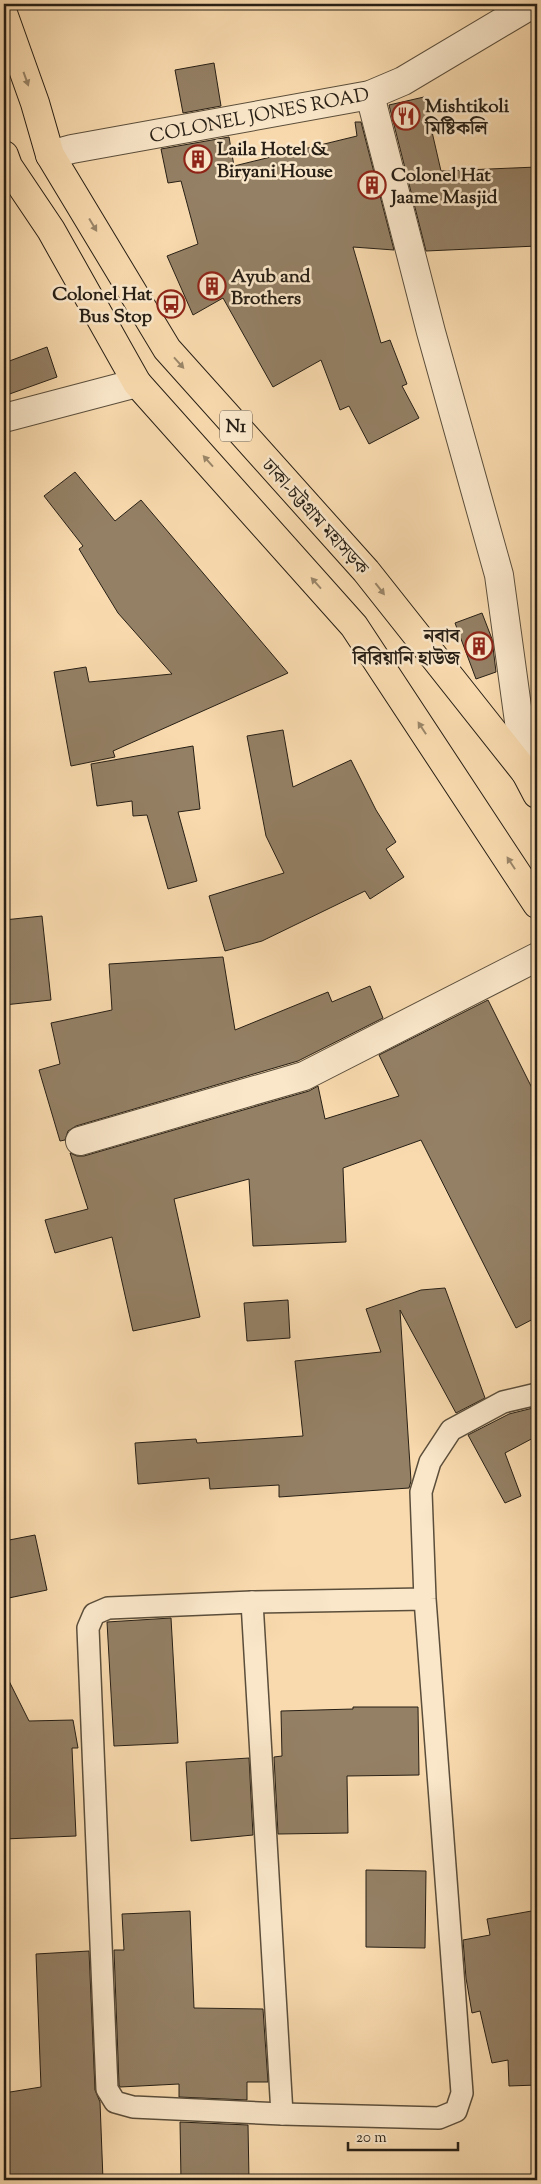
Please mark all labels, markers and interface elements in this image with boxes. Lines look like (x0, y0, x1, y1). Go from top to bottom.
one-way arrow (23, 71, 30, 86)
street label: COLONEL JONES ROAD (147, 82, 372, 151)
place label: Mishtikoli মিষ্টিকলি (424, 94, 510, 143)
restaurant icon: Mishtikoli মিষ্টিকলি (391, 101, 421, 131)
place label: Laila Hotel & Biryani House (217, 137, 333, 186)
building icon: Laila Hotel & Biryani House (183, 144, 213, 174)
place label: Colonel Hat Jaame Masjid (389, 163, 498, 212)
building icon: Colonel Hat Jaame Masjid (357, 170, 387, 200)
one-way arrow (89, 219, 98, 232)
place label: Ayub and Brothers (231, 264, 311, 313)
building icon: Ayub and Brothers (197, 271, 227, 301)
place label: Colonel Hat Bus Stop (52, 282, 153, 331)
bus stop icon: Colonel Hat Bus Stop (156, 289, 186, 319)
one-way arrow (173, 356, 185, 368)
road number: N1 (220, 411, 252, 442)
street label: ঢাকা-চট্টগ্রাম মহাসড়ক (254, 453, 374, 582)
one-way arrow (202, 455, 213, 468)
one-way arrow (310, 577, 322, 589)
one-way arrow (375, 582, 386, 595)
place label: নবাব বিরিয়ানি হাউজ (351, 624, 462, 673)
building icon: নবাব বিরিয়ানি হাউজ (464, 631, 494, 661)
one-way arrow (417, 721, 426, 734)
one-way arrow (506, 857, 516, 870)
scale bar (348, 2119, 458, 2151)
text: 20 m (356, 2128, 387, 2149)

